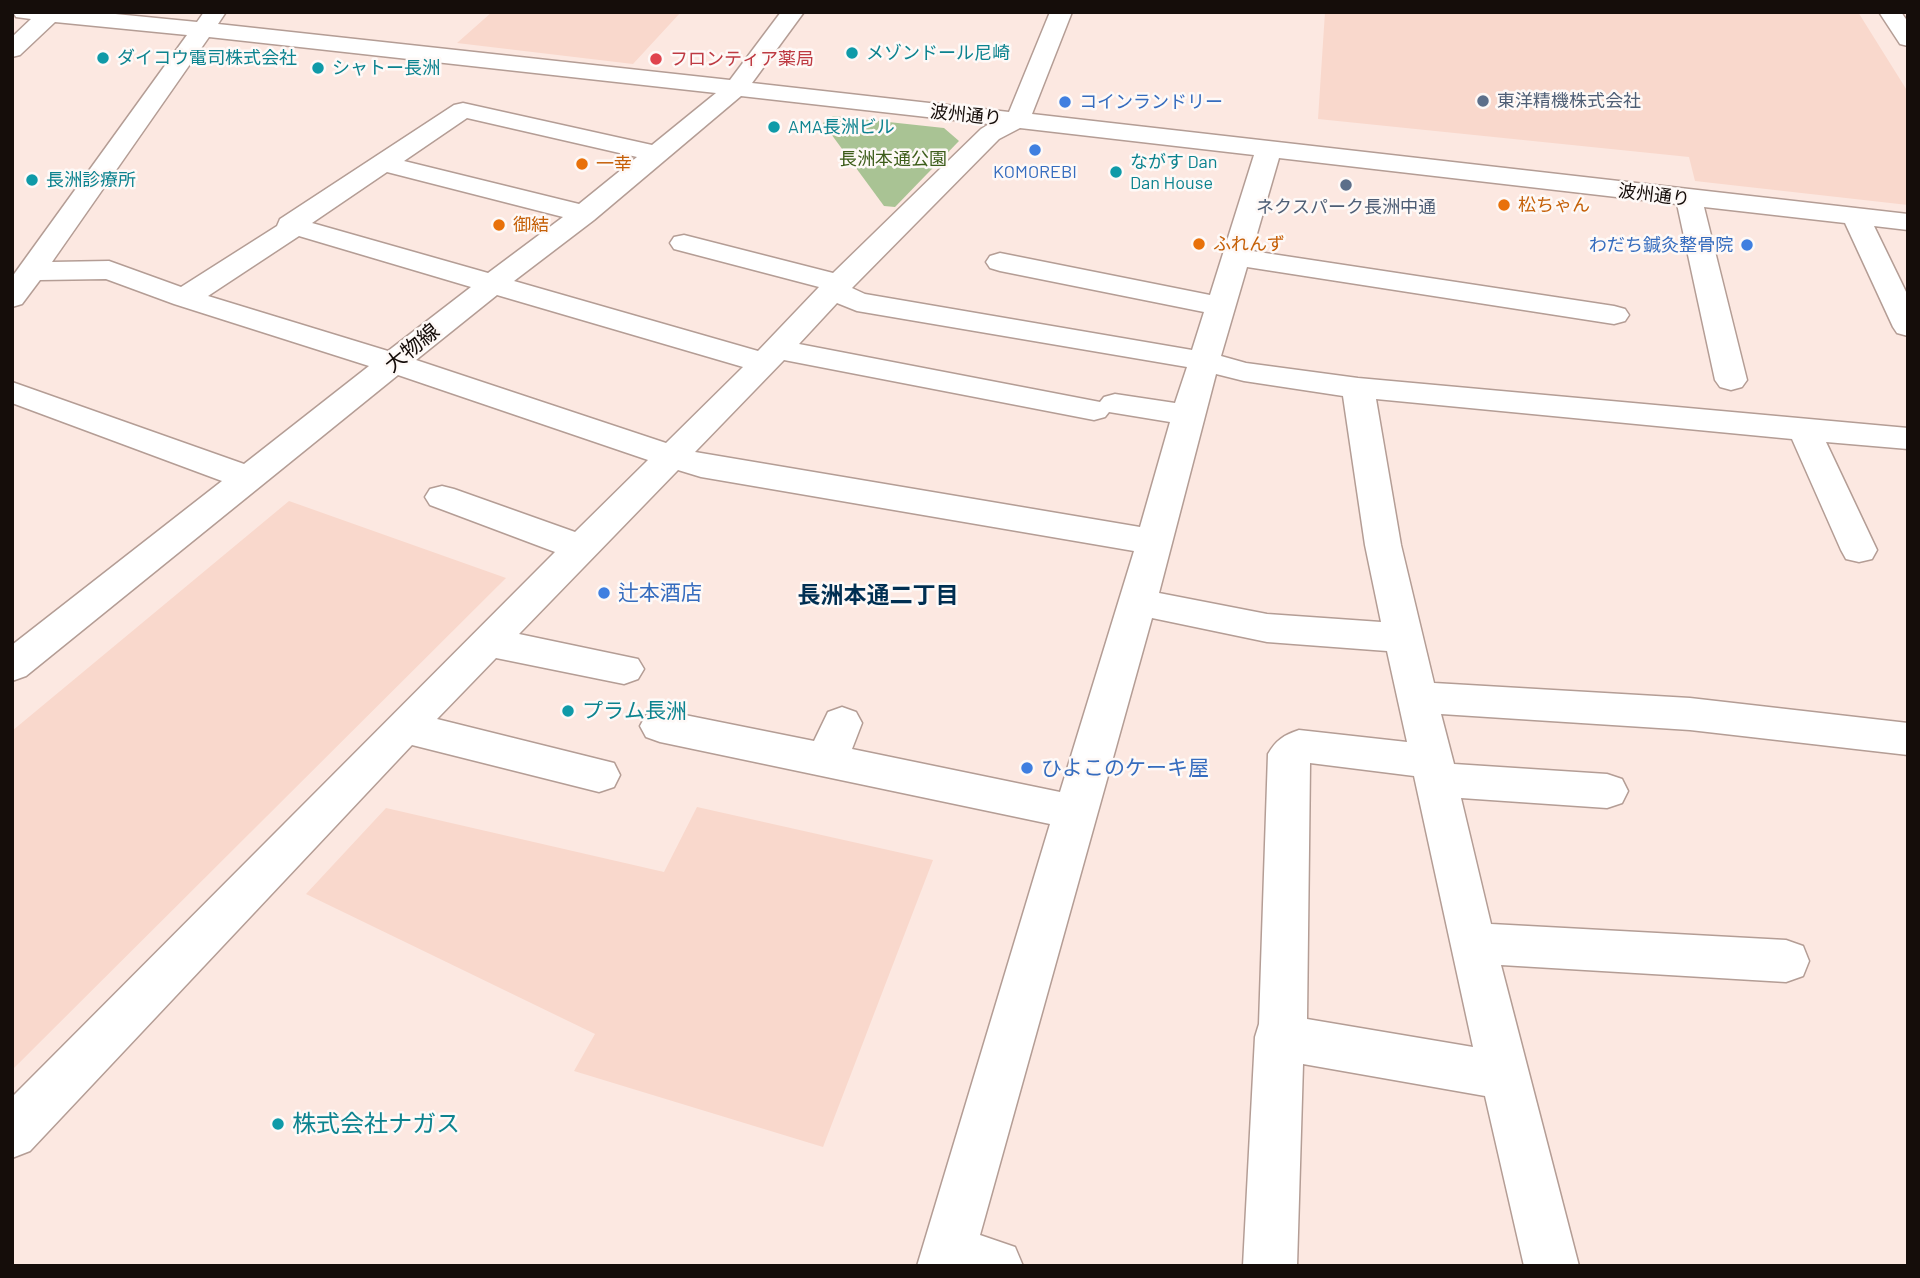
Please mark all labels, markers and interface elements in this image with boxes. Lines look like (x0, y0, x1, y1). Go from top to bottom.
place label: メゾンドール尼崎 (866, 42, 1010, 64)
marker: メゾンドール尼崎 (844, 45, 860, 61)
place label: ダイコウ電司株式会社 (117, 47, 297, 69)
place label: フロンティア薬局 (670, 48, 814, 70)
marker: ダイコウ電司株式会社 (95, 50, 111, 66)
marker: フロンティア薬局 (648, 51, 664, 67)
place label: シャトー長洲 (332, 57, 440, 79)
marker: シャトー長洲 (310, 60, 326, 76)
place label: 東洋精機株式会社 (1497, 90, 1641, 112)
place label: コインランドリー (1079, 91, 1223, 113)
marker: 東洋精機株式会社 (1475, 93, 1491, 109)
marker: コインランドリー (1057, 94, 1073, 110)
street label: 波州通り (929, 100, 1003, 130)
place label: AMA長洲ビル (788, 116, 895, 138)
marker: AMA長洲ビル (766, 119, 782, 135)
marker: KOMOREBI (1027, 142, 1043, 158)
park label: 長洲本通公園 (839, 148, 947, 170)
place label: ながす Dan Dan House (1130, 151, 1218, 194)
place label: 一幸 (596, 153, 632, 175)
marker: 一幸 (574, 156, 590, 172)
place label: KOMOREBI (993, 161, 1077, 183)
marker: ながす Dan Dan House (1108, 164, 1124, 180)
place label: 長洲診療所 (46, 169, 136, 191)
marker: 長洲診療所 (24, 172, 40, 188)
marker: ネクスパーク長洲中通 (1338, 177, 1354, 193)
street label: 波州通り (1617, 180, 1691, 210)
place label: 松ちゃん (1518, 194, 1590, 216)
place label: ネクスパーク長洲中通 (1256, 196, 1436, 218)
marker: 松ちゃん (1496, 197, 1512, 213)
place label: 御結 (513, 214, 549, 236)
marker: 御結 (491, 217, 507, 233)
place label: ふれんず (1213, 233, 1285, 255)
place label: わだち鍼灸整骨院 (1589, 234, 1733, 256)
marker: ふれんず (1191, 236, 1207, 252)
marker: わだち鍼灸整骨院 (1739, 237, 1755, 253)
street label: 大物線 (380, 318, 444, 378)
place label: 辻本酒店 (618, 580, 702, 606)
district label: 長洲本通二丁目 (798, 581, 958, 609)
marker: 辻本酒店 (596, 585, 612, 601)
place label: プラム長洲 (582, 698, 687, 724)
marker: プラム長洲 (560, 703, 576, 719)
place label: ひよこのケーキ屋 (1041, 755, 1209, 781)
marker: ひよこのケーキ屋 (1019, 760, 1035, 776)
place label: 株式会社ナガス (292, 1110, 460, 1138)
marker: 株式会社ナガス (270, 1116, 286, 1132)

